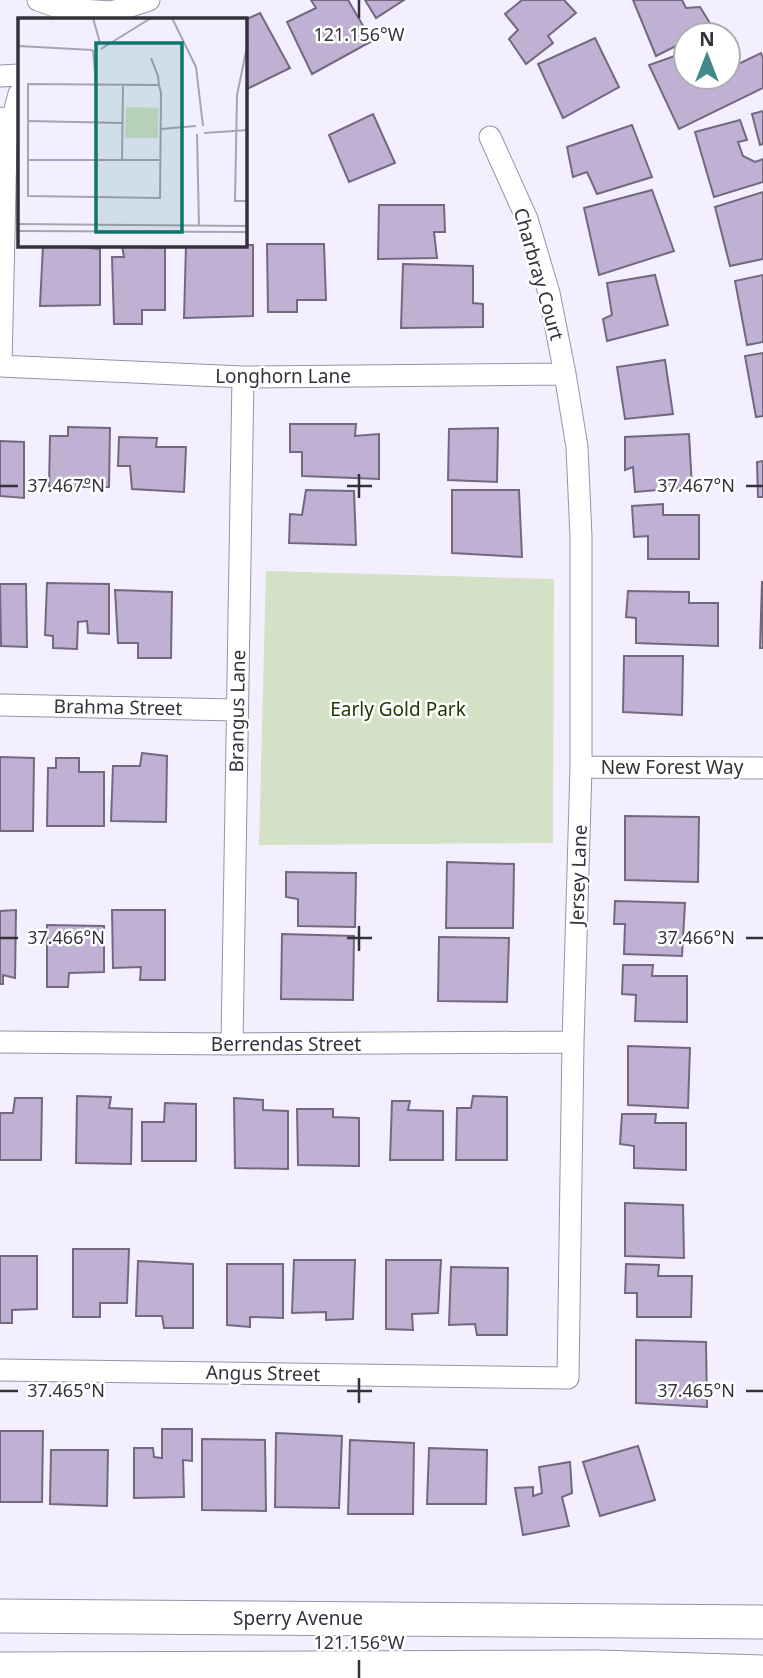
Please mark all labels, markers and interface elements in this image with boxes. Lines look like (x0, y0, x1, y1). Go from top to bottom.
inset map (18, 18, 247, 247)
north arrow (672, 21, 742, 91)
text: 121.156°W (313, 22, 405, 46)
text: N (699, 26, 715, 52)
street label: Charbray Court (508, 205, 570, 343)
street label: Longhorn Lane (215, 363, 351, 389)
text: 37.467°N (27, 473, 105, 497)
text: 37.467°N (657, 473, 735, 497)
street label: Brangus Lane (223, 649, 251, 773)
street label: Brahma Street (53, 693, 183, 721)
park label: Early Gold Park (330, 696, 466, 722)
street label: New Forest Way (601, 754, 744, 780)
street label: Jersey Lane (563, 824, 593, 928)
text: 37.466°N (27, 925, 105, 949)
text: 37.466°N (657, 925, 735, 949)
street label: Berrendas Street (211, 1031, 361, 1057)
street label: Angus Street (206, 1359, 321, 1387)
text: 37.465°N (27, 1378, 105, 1402)
text: 37.465°N (657, 1378, 735, 1402)
street label: Sperry Avenue (233, 1605, 363, 1631)
text: 121.156°W (313, 1630, 405, 1654)

